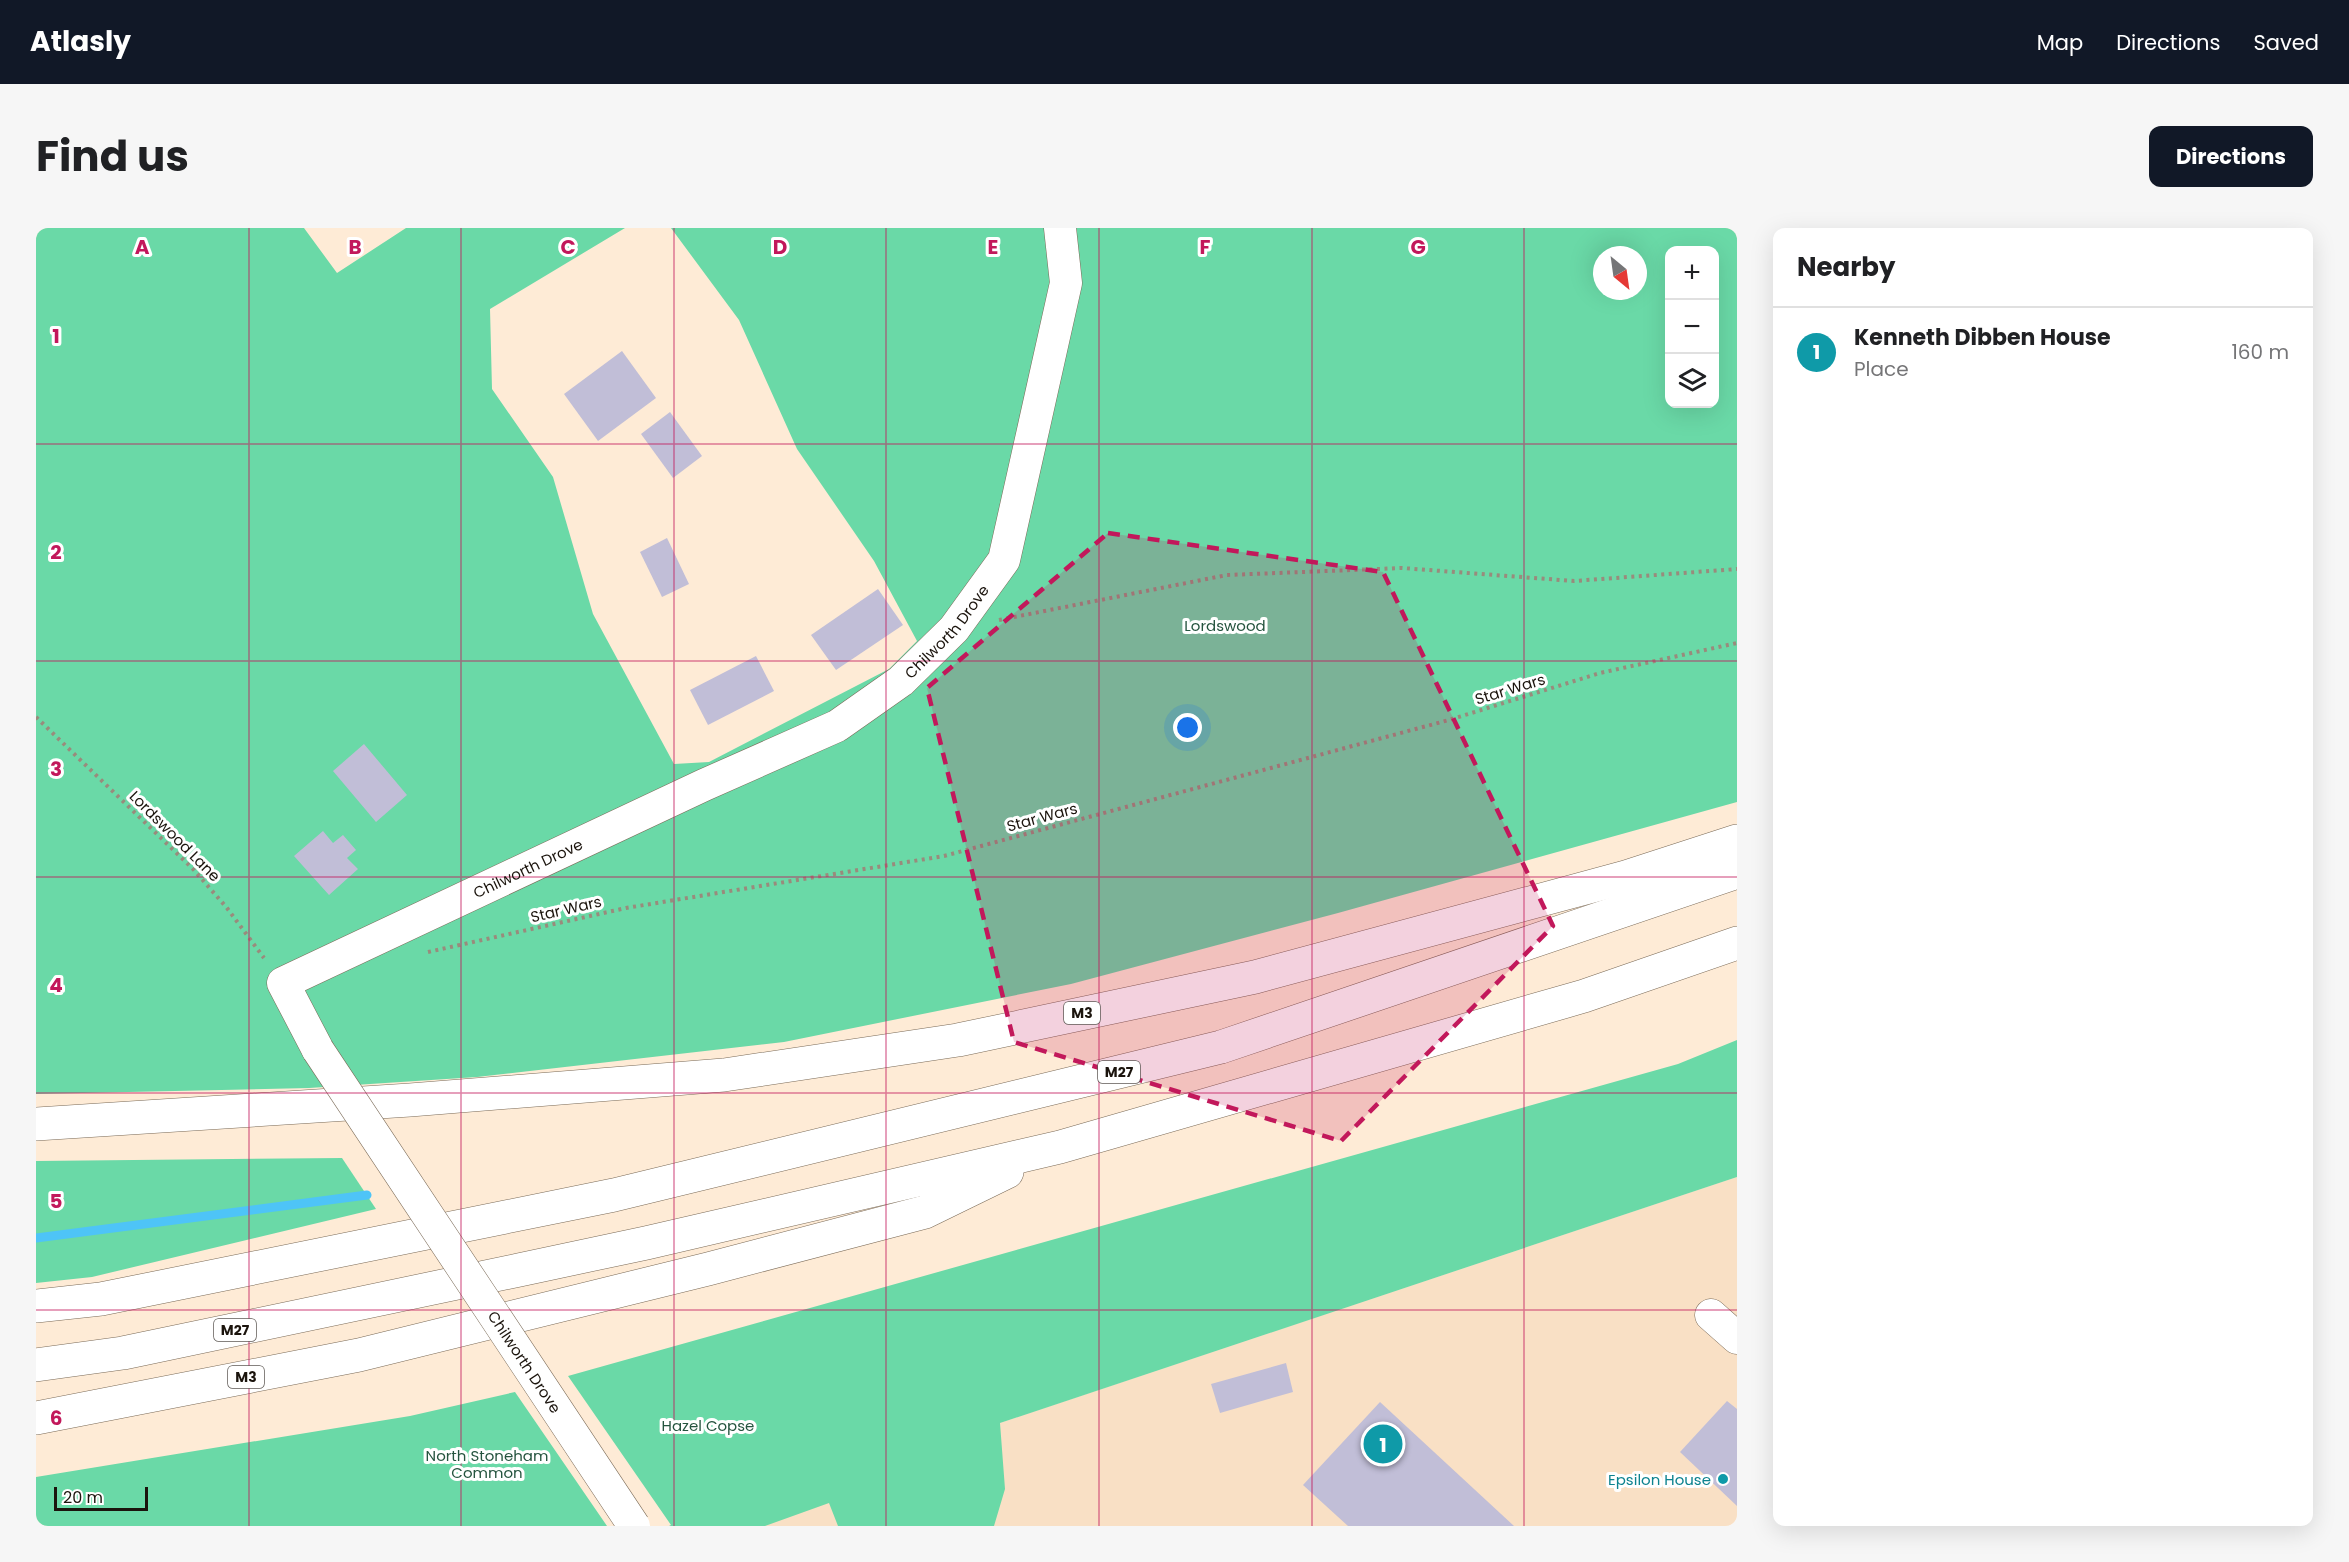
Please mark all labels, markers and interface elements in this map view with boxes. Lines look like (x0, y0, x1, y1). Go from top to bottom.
text: Atlasly (30, 22, 131, 61)
text: Map (2037, 28, 2083, 57)
text: Directions (2116, 28, 2220, 57)
text: Saved (2253, 28, 2319, 57)
button: Directions (2149, 126, 2313, 187)
text: Find us (36, 127, 189, 186)
text: A (135, 233, 150, 261)
text: B (348, 233, 362, 261)
text: C (560, 233, 576, 261)
text: D (773, 233, 787, 261)
text: E (988, 233, 998, 261)
text: F (1200, 233, 1211, 261)
text: G (1410, 233, 1426, 261)
north arrow (1593, 246, 1647, 300)
map controls (1665, 246, 1719, 408)
button: + (1665, 246, 1719, 300)
text: Nearby (1797, 249, 1895, 285)
button: − (1665, 300, 1719, 354)
text: 1 (52, 322, 60, 350)
text: Kenneth Dibben House (1854, 322, 2111, 353)
text: 1 (1813, 338, 1820, 366)
text: 160 m (2231, 338, 2289, 366)
button: layers (1665, 354, 1719, 408)
text: Place (1854, 355, 1909, 383)
text: 2 (50, 538, 62, 566)
street label: Chilworth Drove (899, 580, 993, 683)
park label: Lordswood (1184, 615, 1266, 636)
street label: Star Wars (1472, 668, 1548, 710)
your location (1173, 713, 1202, 742)
text: 3 (50, 755, 62, 783)
street label: Lordswood Lane (125, 786, 225, 886)
street label: Star Wars (1004, 797, 1080, 836)
street label: Chilworth Drove (469, 833, 586, 903)
street label: Star Wars (528, 891, 604, 927)
text: 4 (49, 971, 63, 999)
road number: M3 (1064, 1002, 1100, 1024)
road number: M27 (1098, 1061, 1140, 1083)
text: 5 (50, 1187, 63, 1215)
street label: Chilworth Drove (483, 1306, 566, 1417)
road number: M27 (214, 1319, 256, 1341)
road number: M3 (228, 1366, 264, 1388)
text: 6 (50, 1404, 62, 1432)
park label: Hazel Copse (662, 1415, 754, 1436)
pin: 1 (1364, 1422, 1402, 1466)
park label: North Stoneham Common (426, 1445, 548, 1483)
place label: Epsilon House (1608, 1469, 1711, 1490)
marker: Epsilon House (1716, 1472, 1730, 1486)
scale bar (54, 1484, 148, 1512)
text: 20 m (63, 1486, 103, 1509)

